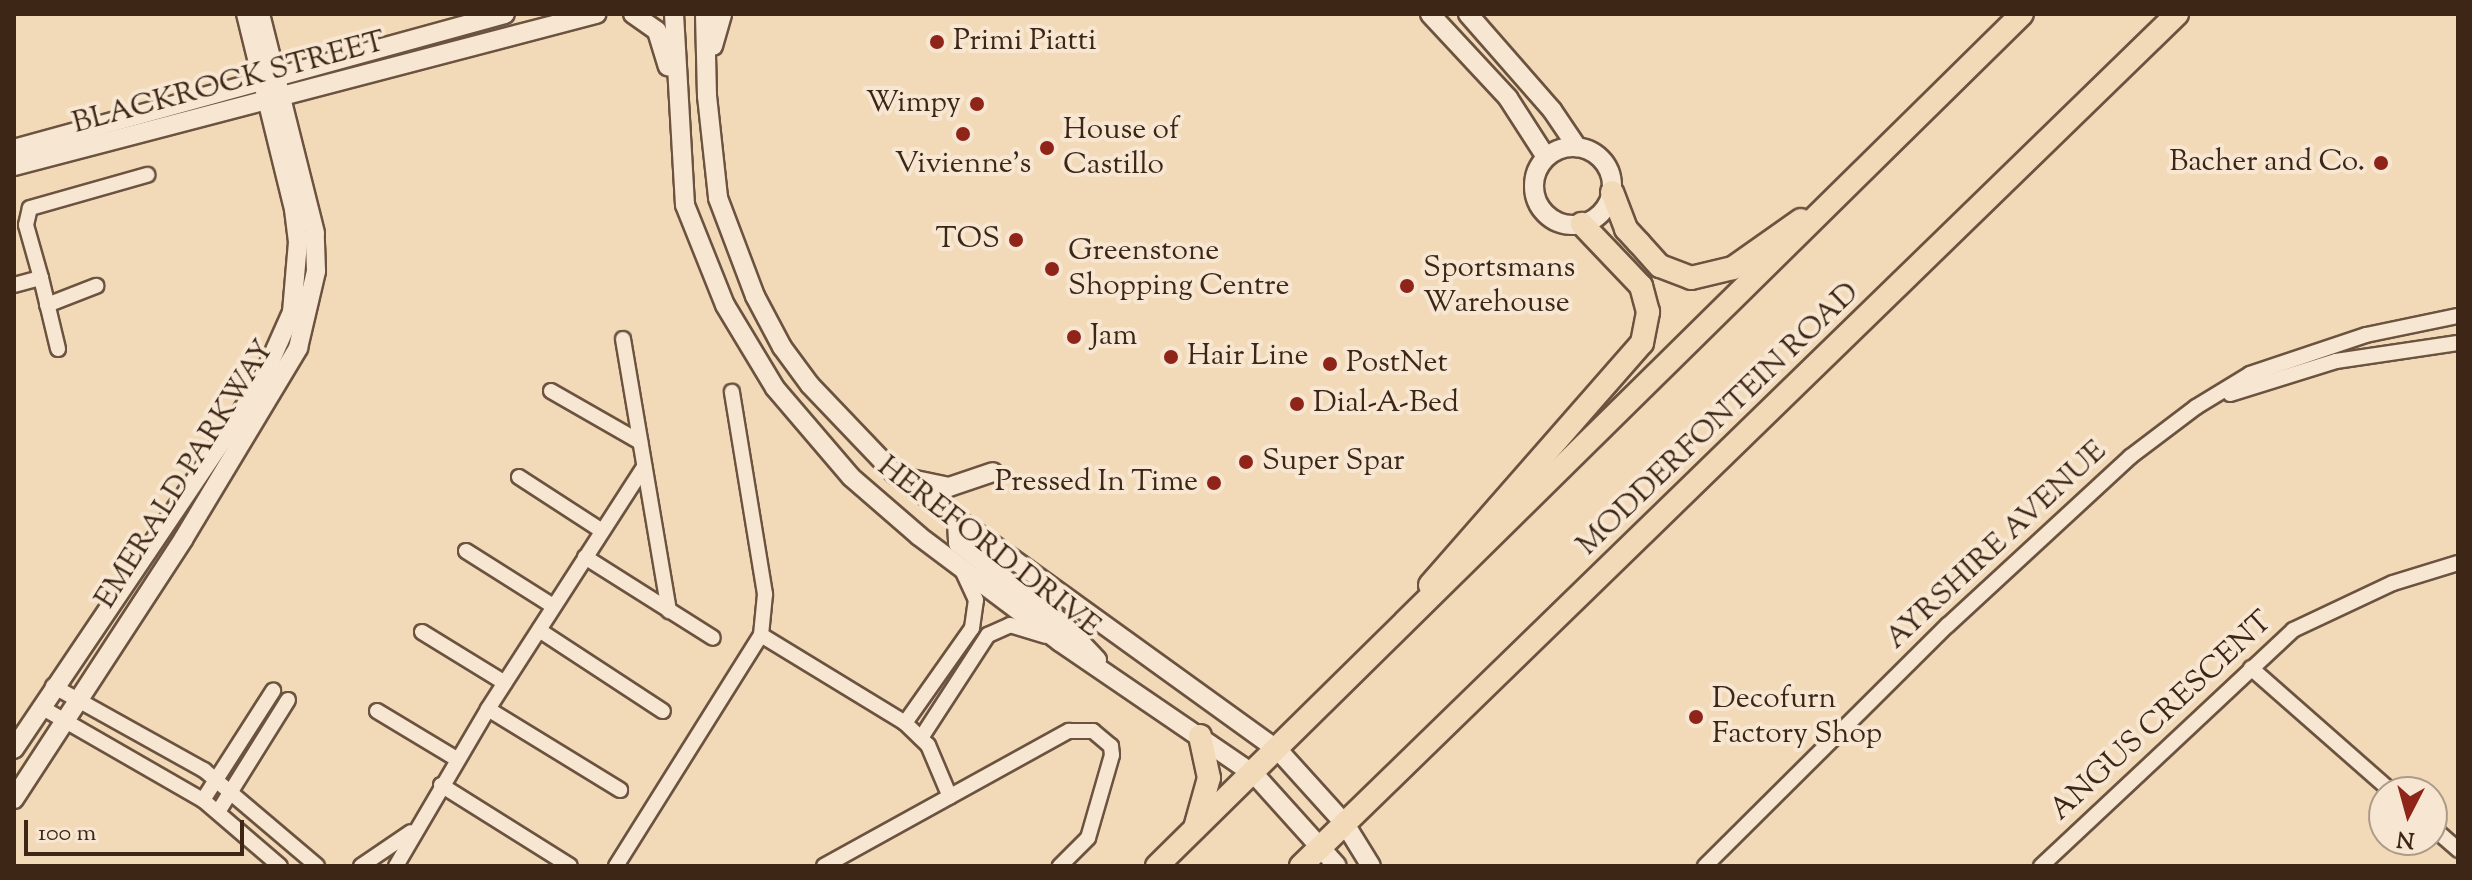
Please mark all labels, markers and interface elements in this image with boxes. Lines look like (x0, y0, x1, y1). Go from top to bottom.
place label: Primi Piatti (953, 24, 1097, 60)
street label: BLACKROCK STREET (69, 25, 389, 143)
marker: Primi Piatti (928, 33, 946, 51)
place label: Wimpy (866, 86, 961, 122)
marker: Wimpy (968, 95, 986, 113)
place label: House of Castillo (1063, 113, 1179, 184)
marker: Vivienne's (954, 125, 972, 143)
marker: House of Castillo (1038, 139, 1056, 157)
place label: Bacher and Co. (2169, 145, 2365, 181)
place label: Vivienne's (895, 147, 1031, 183)
marker: Bacher and Co. (2372, 154, 2390, 172)
place label: TOS (935, 222, 1000, 258)
marker: TOS (1007, 231, 1025, 249)
place label: Greenstone Shopping Centre (1068, 234, 1290, 304)
place label: Sportsmans Warehouse (1423, 251, 1575, 322)
marker: Greenstone Shopping Centre (1043, 260, 1061, 278)
street label: MODDERFONTEIN ROAD (1571, 276, 1867, 564)
marker: Sportsmans Warehouse (1398, 277, 1416, 295)
place label: Jam (1090, 319, 1137, 355)
marker: Jam (1065, 328, 1083, 346)
street label: EMERALD PARKWAY (89, 334, 283, 616)
place label: Hair Line (1187, 339, 1309, 375)
place label: PostNet (1346, 346, 1448, 382)
marker: Hair Line (1162, 348, 1180, 366)
marker: PostNet (1321, 355, 1339, 373)
place label: Dial-A-Bed (1313, 386, 1459, 422)
marker: Dial-A-Bed (1288, 395, 1306, 413)
street label: AYRSHIRE AVENUE (1879, 434, 2115, 658)
place label: Super Spar (1262, 444, 1405, 480)
street label: HEREFORD DRIVE (869, 450, 1107, 646)
marker: Super Spar (1237, 453, 1255, 471)
place label: Pressed In Time (995, 465, 1198, 501)
marker: Pressed In Time (1205, 474, 1223, 492)
street label: ANGUS CRESCENT (2043, 605, 2281, 829)
place label: Decofurn Factory Shop (1712, 682, 1882, 752)
marker: Decofurn Factory Shop (1687, 708, 1705, 726)
north arrow (2368, 776, 2448, 856)
scale bar (28, 804, 248, 854)
text: 100 m (38, 817, 96, 851)
text: N (2395, 821, 2416, 855)

